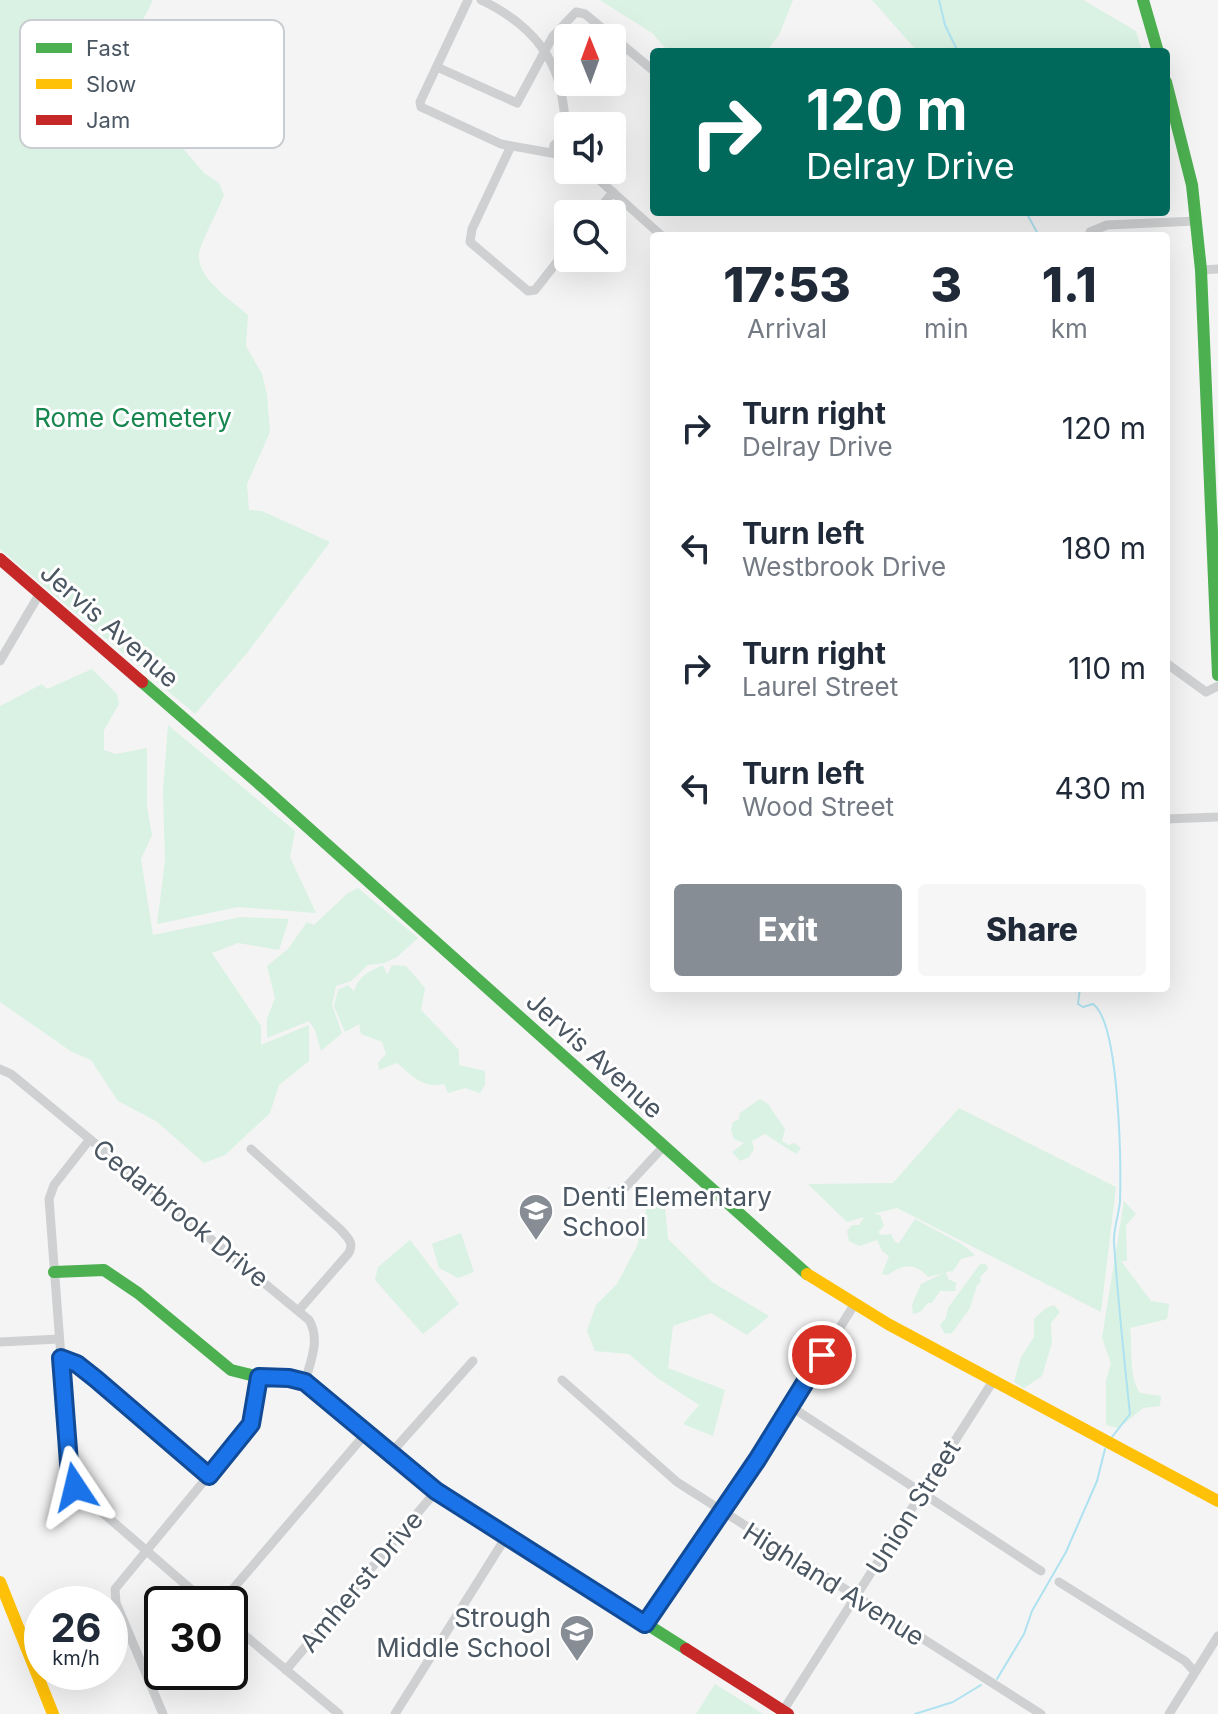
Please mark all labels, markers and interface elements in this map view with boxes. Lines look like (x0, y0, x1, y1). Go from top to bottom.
legend (20, 20, 284, 148)
north arrow (554, 24, 626, 96)
map controls (554, 24, 626, 272)
text: Fast (86, 35, 130, 61)
text: Slow (86, 71, 136, 97)
text: 120 m (806, 76, 968, 144)
icon: right (674, 80, 778, 184)
text: Jam (86, 107, 130, 133)
button: sound (554, 112, 626, 184)
text: Delray Drive (806, 144, 1015, 188)
button: search (554, 200, 626, 272)
text: 17:53 (723, 255, 851, 314)
text: 3 (931, 255, 962, 314)
text: 1.1 (1042, 255, 1097, 314)
text: Arrival (747, 313, 827, 344)
text: min (924, 313, 969, 344)
text: km (1051, 313, 1088, 344)
text: Turn right (742, 395, 886, 431)
park label: Rome Cemetery (34, 402, 232, 433)
icon: right (674, 406, 718, 450)
text: 120 m (1062, 410, 1146, 446)
text: Delray Drive (742, 431, 893, 462)
text: Turn left (742, 515, 864, 551)
icon: left (674, 526, 718, 570)
text: 180 m (1062, 530, 1146, 566)
text: Westbrook Drive (742, 551, 946, 582)
street label: Jervis Avenue (34, 556, 186, 694)
text: Turn right (742, 635, 886, 671)
icon: right (674, 646, 718, 690)
text: 110 m (1068, 650, 1146, 686)
text: Laurel Street (742, 671, 898, 702)
text: Turn left (742, 755, 864, 791)
icon: left (674, 766, 718, 810)
text: 430 m (1054, 770, 1146, 806)
text: Wood Street (742, 791, 894, 822)
button: Exit (674, 884, 902, 976)
button: Share (918, 884, 1146, 976)
street label: Jervis Avenue (520, 985, 670, 1125)
street label: Cedarbrook Drive (87, 1133, 275, 1293)
place label: Denti Elementary School (562, 1181, 772, 1242)
school or university icon: Denti Elementary School (517, 1192, 555, 1242)
pin (788, 1321, 856, 1389)
icon: arrive (800, 1333, 844, 1377)
street label: Union Street (859, 1434, 967, 1580)
position arrow (33, 1445, 117, 1529)
street label: Amherst Drive (293, 1504, 429, 1658)
street label: Highland Avenue (738, 1516, 930, 1652)
speed limit sign: 30 (144, 1586, 248, 1690)
place label: Strough Middle School (376, 1602, 551, 1663)
text: 26 (50, 1603, 102, 1652)
school or university icon: Strough Middle School (558, 1613, 596, 1663)
text: km/h (52, 1646, 100, 1670)

